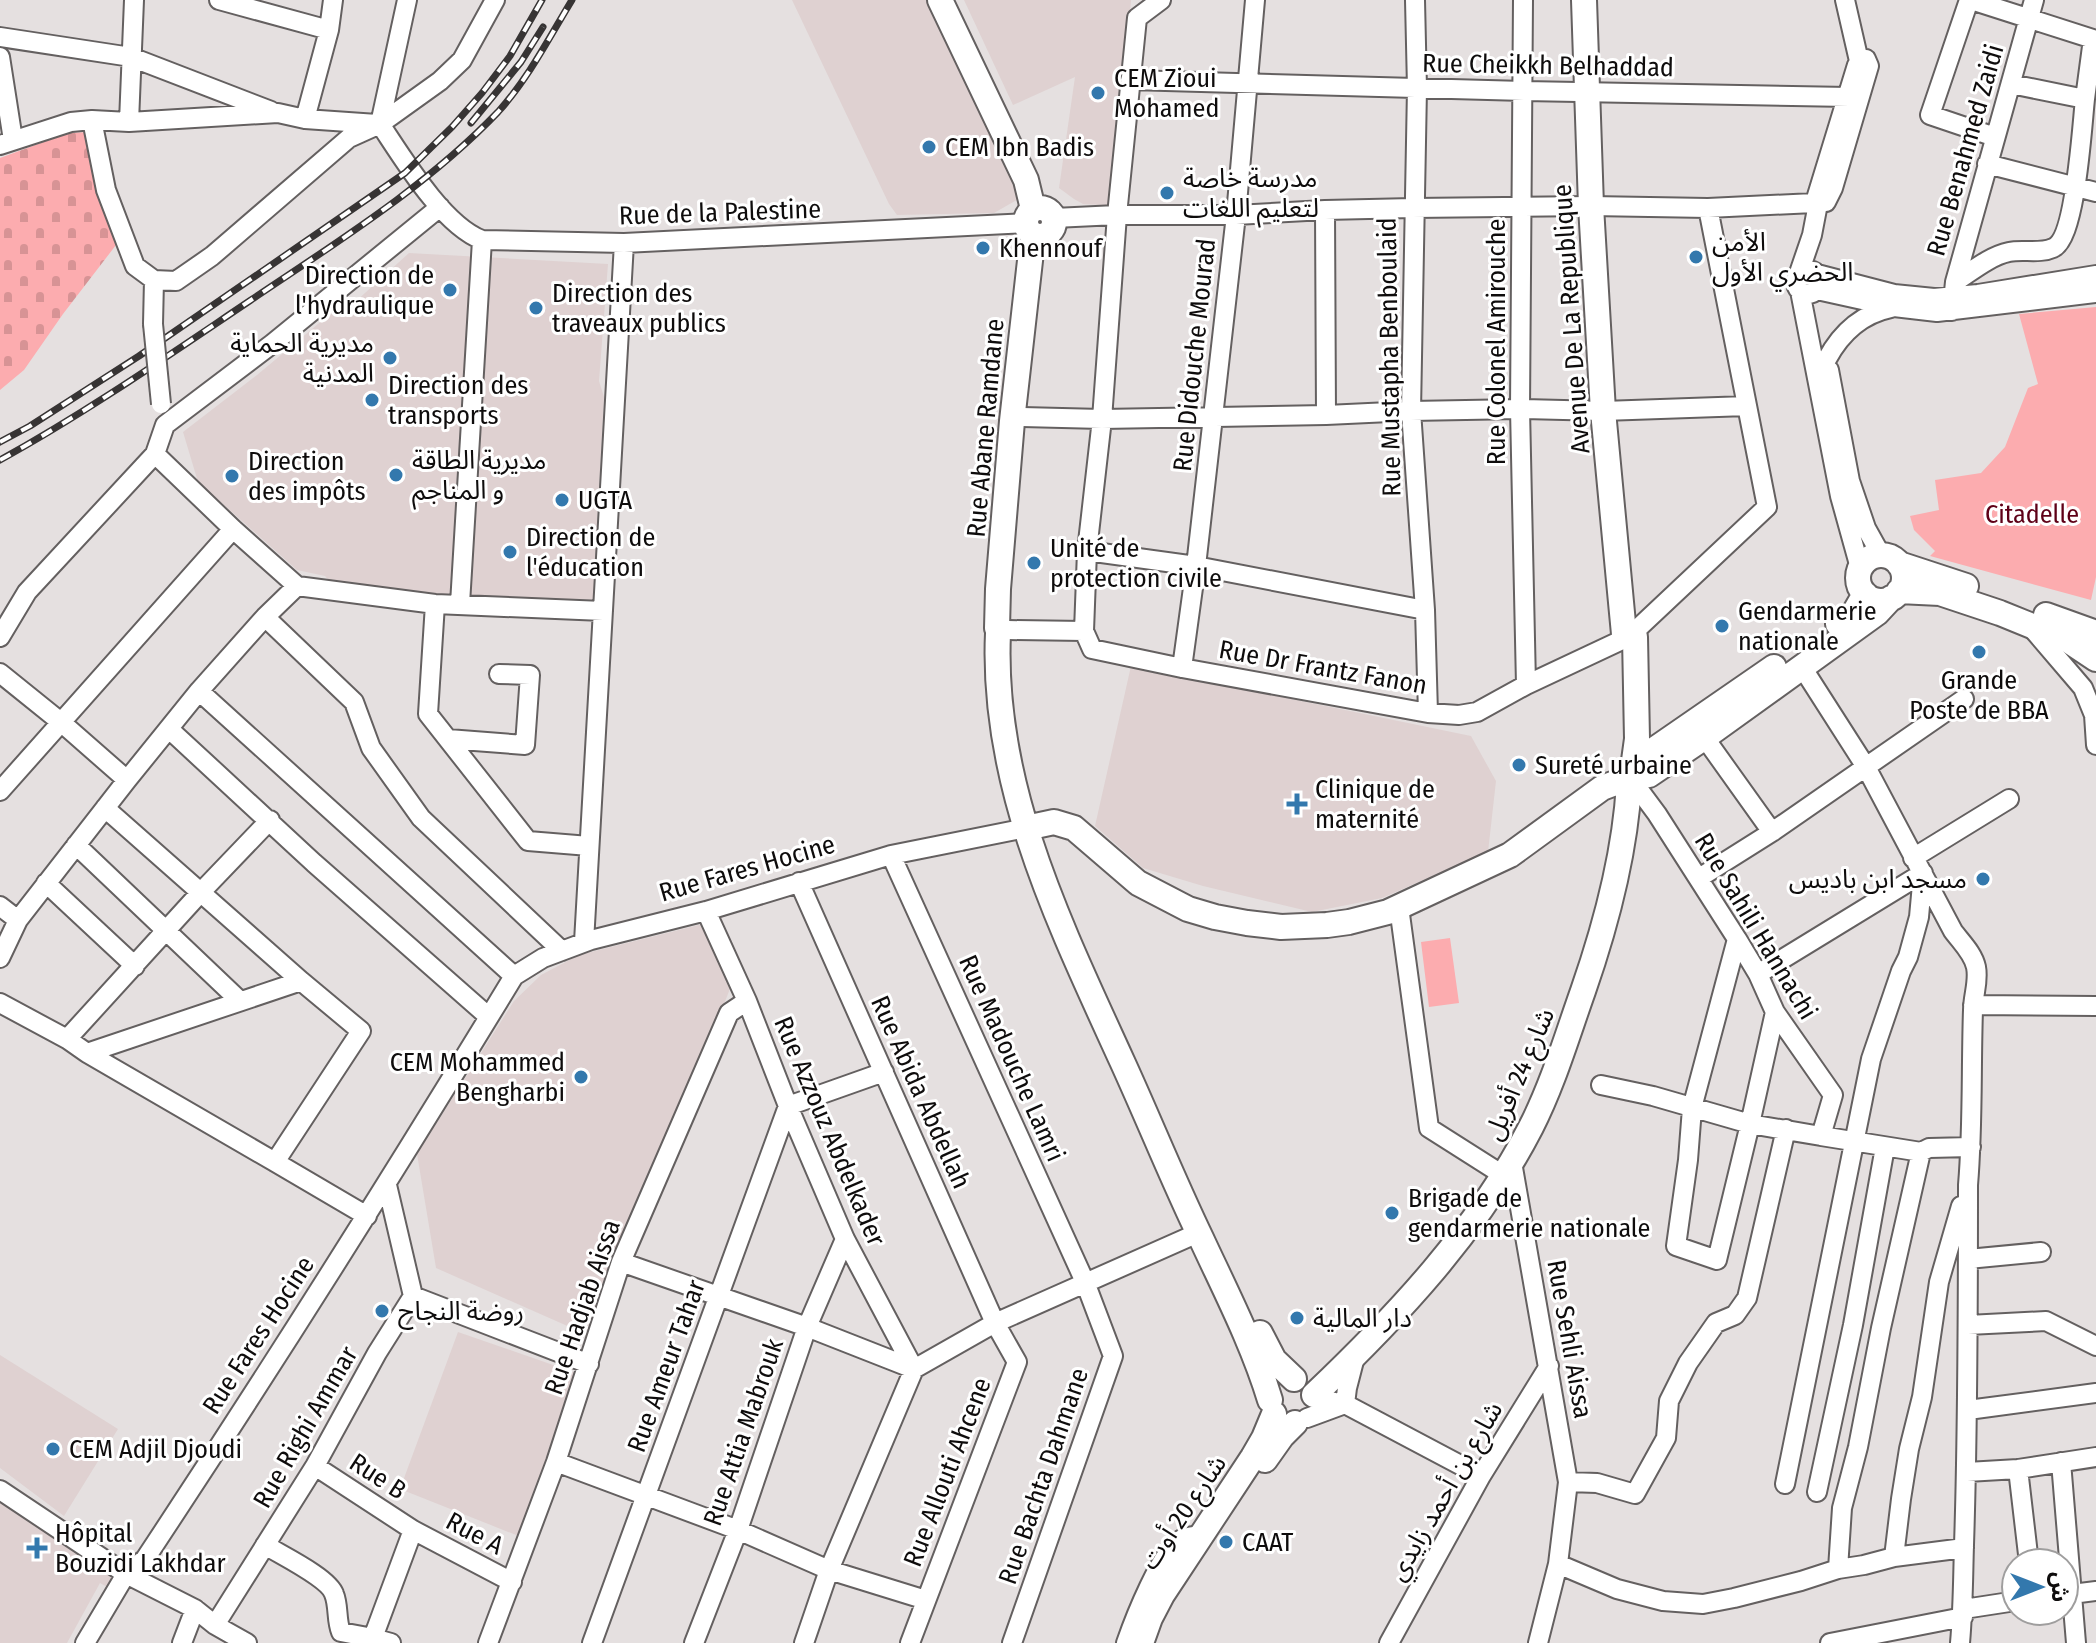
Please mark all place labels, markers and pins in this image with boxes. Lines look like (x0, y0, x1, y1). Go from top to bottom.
place label: CEM Zioui Mohamed (1114, 63, 1219, 124)
marker: CEM Zioui Mohamed (1089, 84, 1107, 102)
place label: CEM Ibn Badis (945, 132, 1094, 163)
marker: CEM Ibn Badis (920, 138, 938, 156)
place label: مدرسة خاصة لتعليم اللغات (1183, 163, 1319, 228)
marker: مدرسة خاصة لتعليم اللغات (1158, 184, 1176, 202)
place label: الأمن الحضري الأول (1712, 227, 1853, 292)
place label: Khennouf (999, 233, 1104, 264)
marker: Khennouf (974, 239, 992, 257)
marker: الأمن الحضري الأول (1687, 248, 1705, 266)
place label: Direction de l'hydraulique (295, 260, 434, 321)
place label: Direction des traveaux publics (552, 278, 726, 339)
marker: Direction de l'hydraulique (441, 281, 459, 299)
marker: Direction des traveaux publics (527, 299, 545, 317)
place label: مديرية الحماية المدنية (230, 328, 374, 389)
marker: مديرية الحماية المدنية (381, 349, 399, 367)
place label: Direction des transports (388, 370, 528, 431)
marker: Direction des transports (363, 391, 381, 409)
place label: مديرية الطاقة و المناجم (412, 445, 547, 510)
place label: Direction des impôts (248, 446, 366, 507)
marker: مديرية الطاقة و المناجم (387, 466, 405, 484)
marker: Direction des impôts (223, 467, 241, 485)
place label: UGTA (578, 485, 632, 516)
marker: UGTA (553, 491, 571, 509)
place label: Direction de l'éducation (526, 522, 655, 583)
place label: Unité de protection civile (1050, 533, 1222, 594)
marker: Direction de l'éducation (501, 543, 519, 561)
marker: Unité de protection civile (1025, 554, 1043, 572)
place label: Gendarmerie nationale (1738, 596, 1877, 657)
marker: Gendarmerie nationale (1713, 617, 1731, 635)
marker: Grande Poste de BBA (1970, 643, 1988, 661)
place label: Grande Poste de BBA (1909, 665, 2049, 726)
place label: Sureté urbaine (1535, 750, 1692, 781)
marker: Sureté urbaine (1510, 756, 1528, 774)
place label: Clinique de maternité (1315, 774, 1435, 835)
marker: Clinique de maternité (1286, 793, 1308, 815)
place label: مسجد ابن باديس (1789, 864, 1967, 895)
marker: مسجد ابن باديس (1974, 870, 1992, 888)
place label: CEM Mohammed Bengharbi (390, 1047, 565, 1108)
marker: CEM Mohammed Bengharbi (572, 1068, 590, 1086)
place label: Brigade de gendarmerie nationale (1408, 1183, 1650, 1244)
marker: Brigade de gendarmerie nationale (1383, 1204, 1401, 1222)
place label: روضة النجاح (398, 1296, 524, 1330)
marker: روضة النجاح (373, 1302, 391, 1320)
place label: دار المالية (1313, 1303, 1412, 1334)
marker: دار المالية (1288, 1309, 1306, 1327)
place label: CEM Adjil Djoudi (69, 1434, 242, 1465)
marker: CEM Adjil Djoudi (44, 1440, 62, 1458)
place label: Hôpital Bouzidi Lakhdar (55, 1518, 226, 1579)
place label: CAAT (1242, 1527, 1293, 1558)
marker: CAAT (1217, 1533, 1235, 1551)
marker: Hôpital Bouzidi Lakhdar (26, 1537, 48, 1559)

